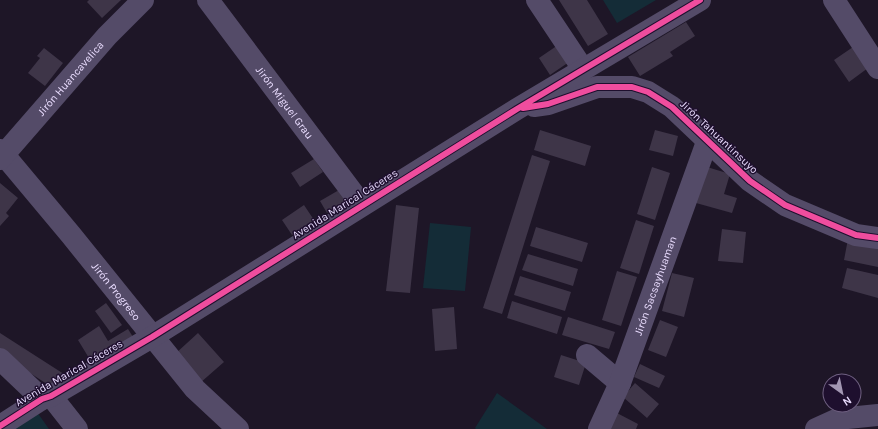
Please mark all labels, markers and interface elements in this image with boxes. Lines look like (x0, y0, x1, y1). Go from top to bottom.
street label: Jirón Huancavelica (34, 38, 106, 118)
street label: Jirón Miguel Grau (253, 63, 316, 141)
street label: Jirón Tahuantinsuyo (678, 98, 760, 176)
street label: Avenida Marical Cáceres (290, 166, 400, 242)
street label: Jirón Sacsayhuaman (631, 234, 679, 337)
street label: Jirón Progreso (89, 260, 144, 323)
street label: Avenida Marical Cáceres (13, 337, 125, 409)
north arrow (822, 373, 862, 413)
text: N (840, 393, 854, 409)

